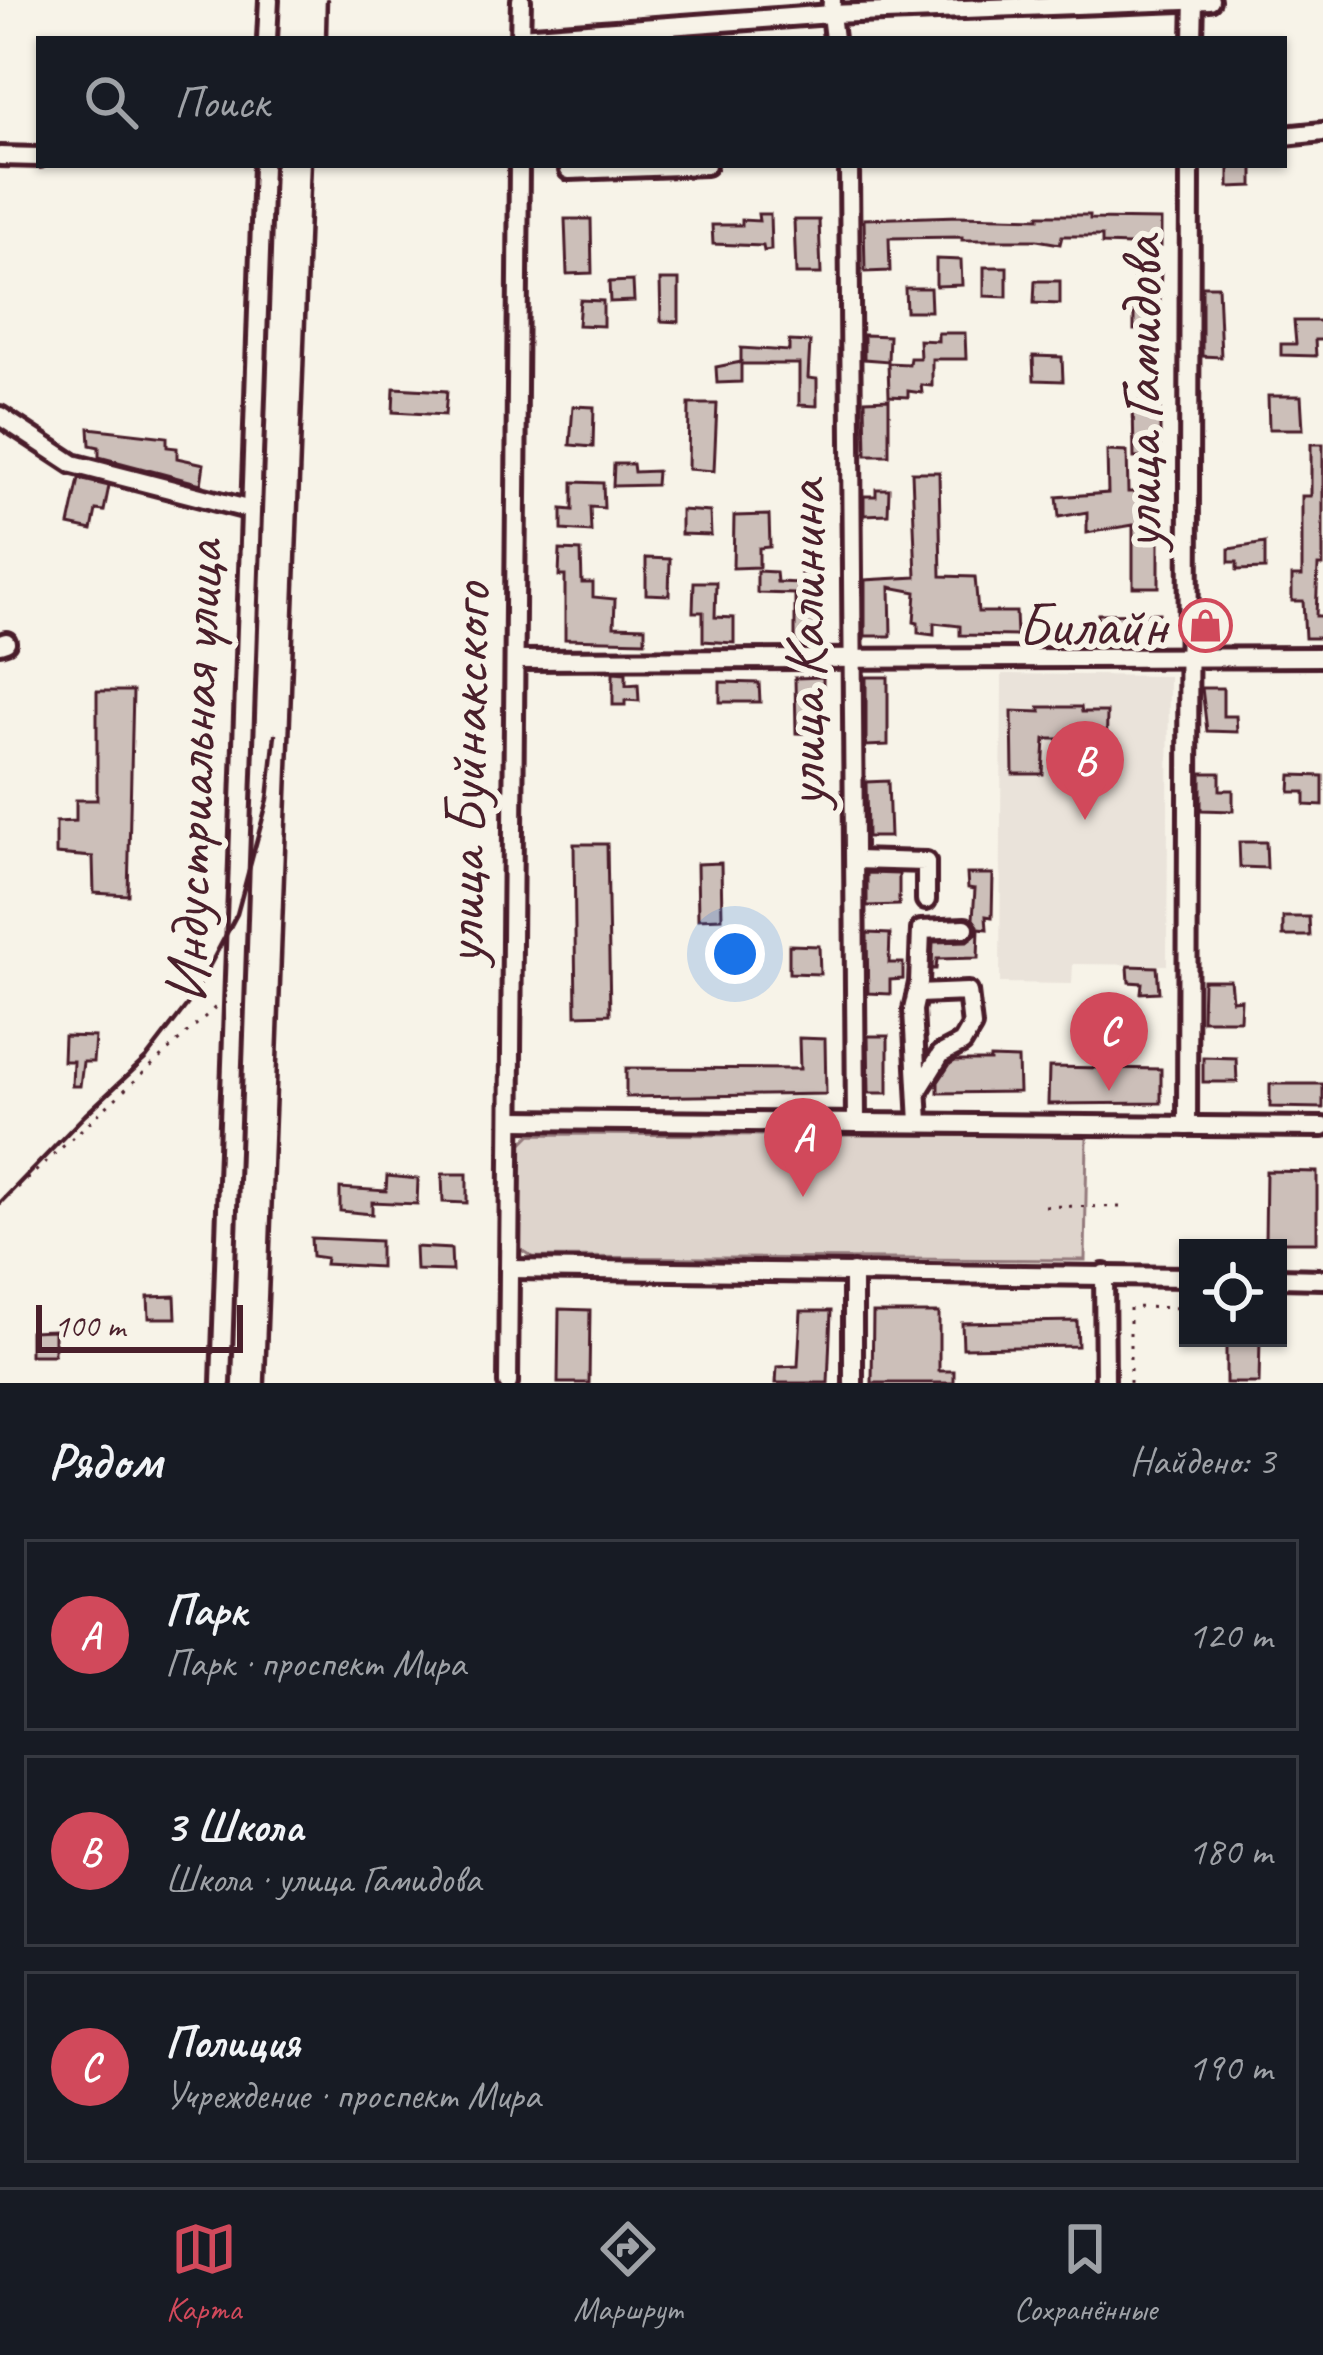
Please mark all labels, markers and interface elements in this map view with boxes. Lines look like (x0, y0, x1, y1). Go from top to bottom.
search box (36, 36, 1287, 168)
icon: search (78, 69, 144, 135)
text: Поиск (174, 74, 269, 131)
street label: улица Гамидова (1103, 232, 1179, 553)
street label: улица Калинина (767, 476, 843, 811)
street label: Индустриальная улица (148, 536, 240, 1004)
street label: улица Буйнакского (425, 580, 507, 969)
place label: Билайн (1017, 587, 1170, 663)
shop icon: Билайн (1178, 597, 1234, 653)
pin: B (1046, 721, 1124, 820)
your location (705, 924, 765, 984)
pin: C (1070, 992, 1148, 1091)
pin: A (764, 1098, 842, 1197)
map controls (1179, 1239, 1287, 1347)
button: locate (1179, 1239, 1287, 1347)
scale bar (36, 1299, 243, 1352)
text: 100 m (54, 1305, 125, 1347)
text: Рядом (48, 1429, 162, 1493)
text: Найдено: 3 (1130, 1437, 1275, 1486)
text: Парк (165, 1582, 247, 1639)
text: A (80, 1611, 100, 1660)
text: 120 m (1188, 1611, 1272, 1660)
text: Парк · проспект Мира (165, 1639, 466, 1688)
text: 3 Школа (165, 1798, 303, 1855)
text: B (80, 1827, 100, 1876)
text: 180 m (1188, 1827, 1272, 1876)
text: Школа · улица Гамидова (165, 1855, 481, 1904)
text: Полиция (165, 2014, 300, 2071)
text: C (81, 2043, 99, 2092)
text: 190 m (1188, 2043, 1272, 2092)
text: Учреждение · проспект Мира (165, 2071, 541, 2120)
tab: Карта (166, 2216, 241, 2330)
tab: Маршрут (573, 2216, 682, 2330)
tab: Сохранённые (1014, 2216, 1157, 2330)

